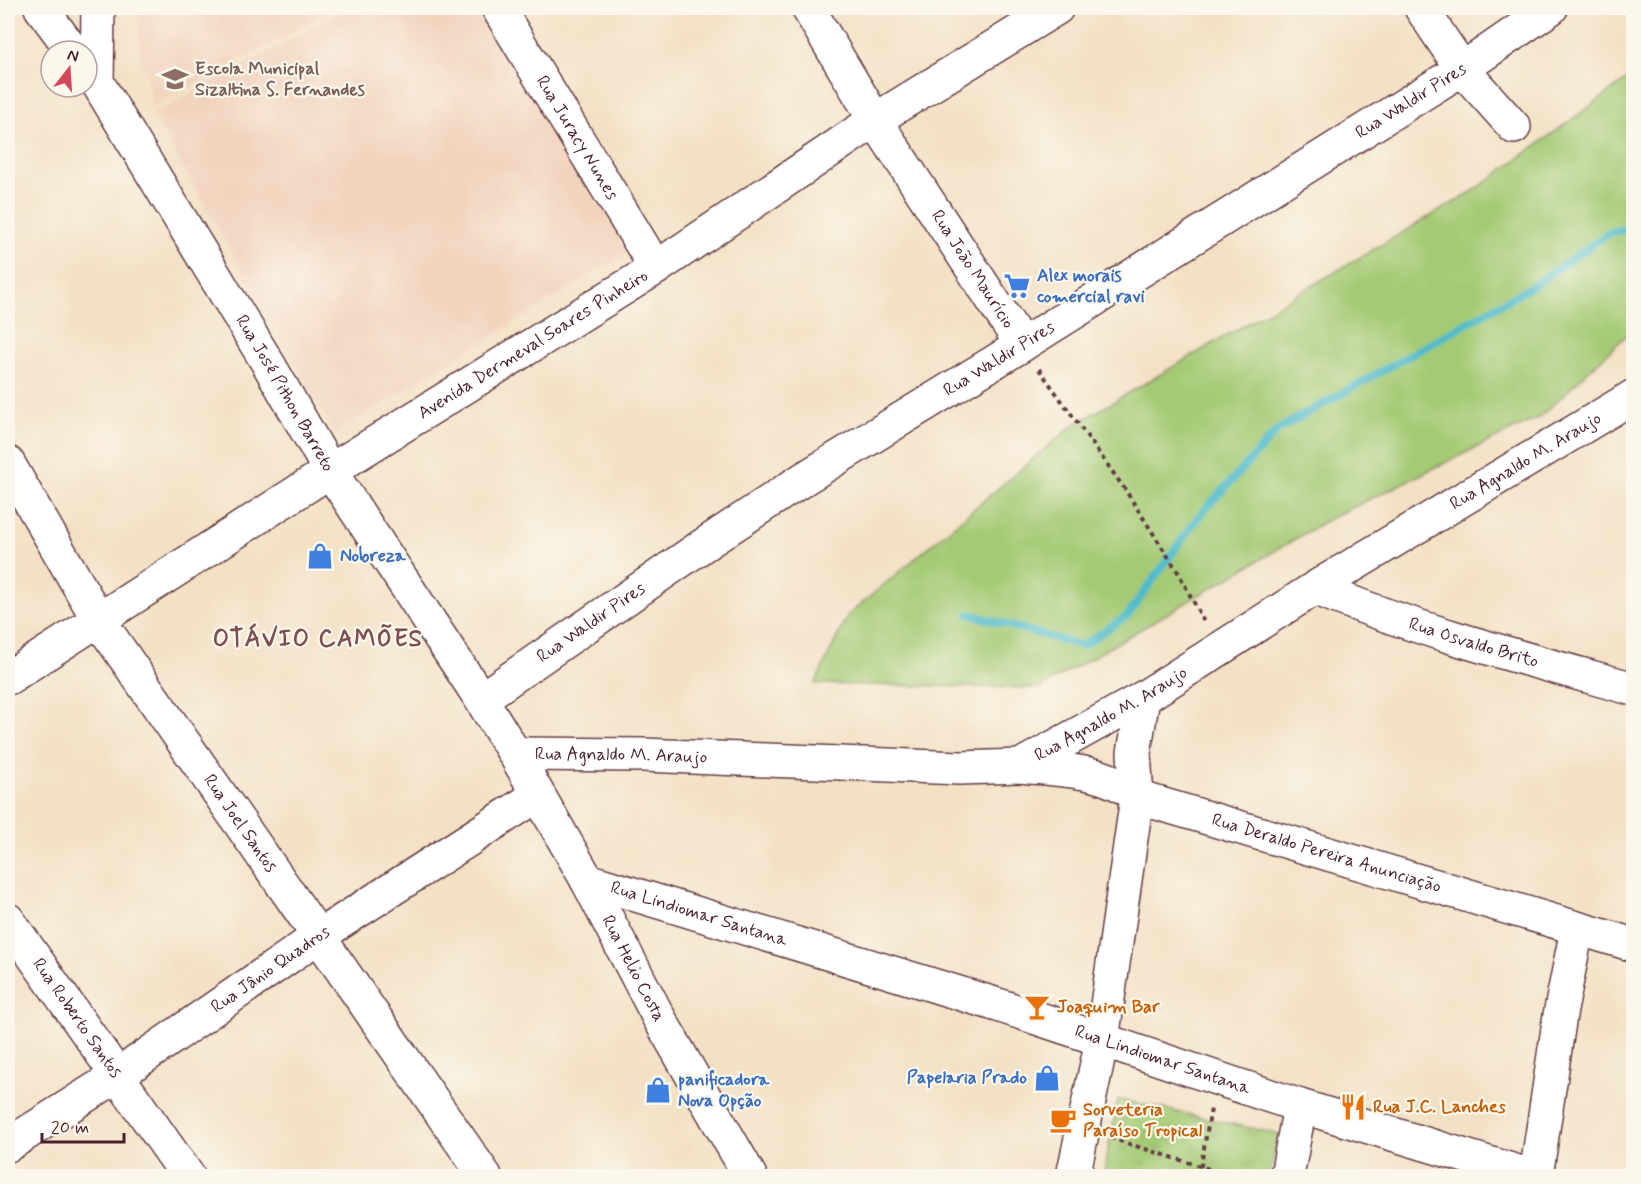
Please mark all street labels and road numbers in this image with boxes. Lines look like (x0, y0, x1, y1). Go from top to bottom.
street label: Rua Waldir Pires (1351, 57, 1471, 145)
street label: Rua Juracy Nunes (530, 71, 624, 205)
street label: Rua João Maurício (925, 206, 1020, 333)
street label: Avenida Dermeval Soares Pinheiro (414, 264, 653, 425)
street label: Rua José Pithon Barreto (229, 310, 340, 476)
street label: Rua Waldir Pires (939, 315, 1060, 402)
street label: Rua Agnaldo M. Araujo (1446, 406, 1606, 516)
street label: Rua Waldir Pires (532, 577, 650, 669)
street label: Rua Osvaldo Brito (1405, 612, 1541, 674)
street label: Rua Agnaldo M. Araujo (1030, 661, 1192, 768)
street label: Rua Agnaldo M. Araujo (535, 742, 708, 770)
street label: Rua Joel Santos (197, 769, 283, 877)
street label: Rua Deraldo Pereira Anunciação (1209, 808, 1444, 899)
street label: Rua Lindiomar Santana (607, 876, 791, 952)
street label: Rua Helio Costa (596, 911, 671, 1026)
street label: Rua Jânio Quadros (206, 920, 335, 1019)
street label: Rua Roberto Santos (27, 953, 127, 1083)
street label: Rua Lindiomar Santana (1071, 1019, 1254, 1101)

